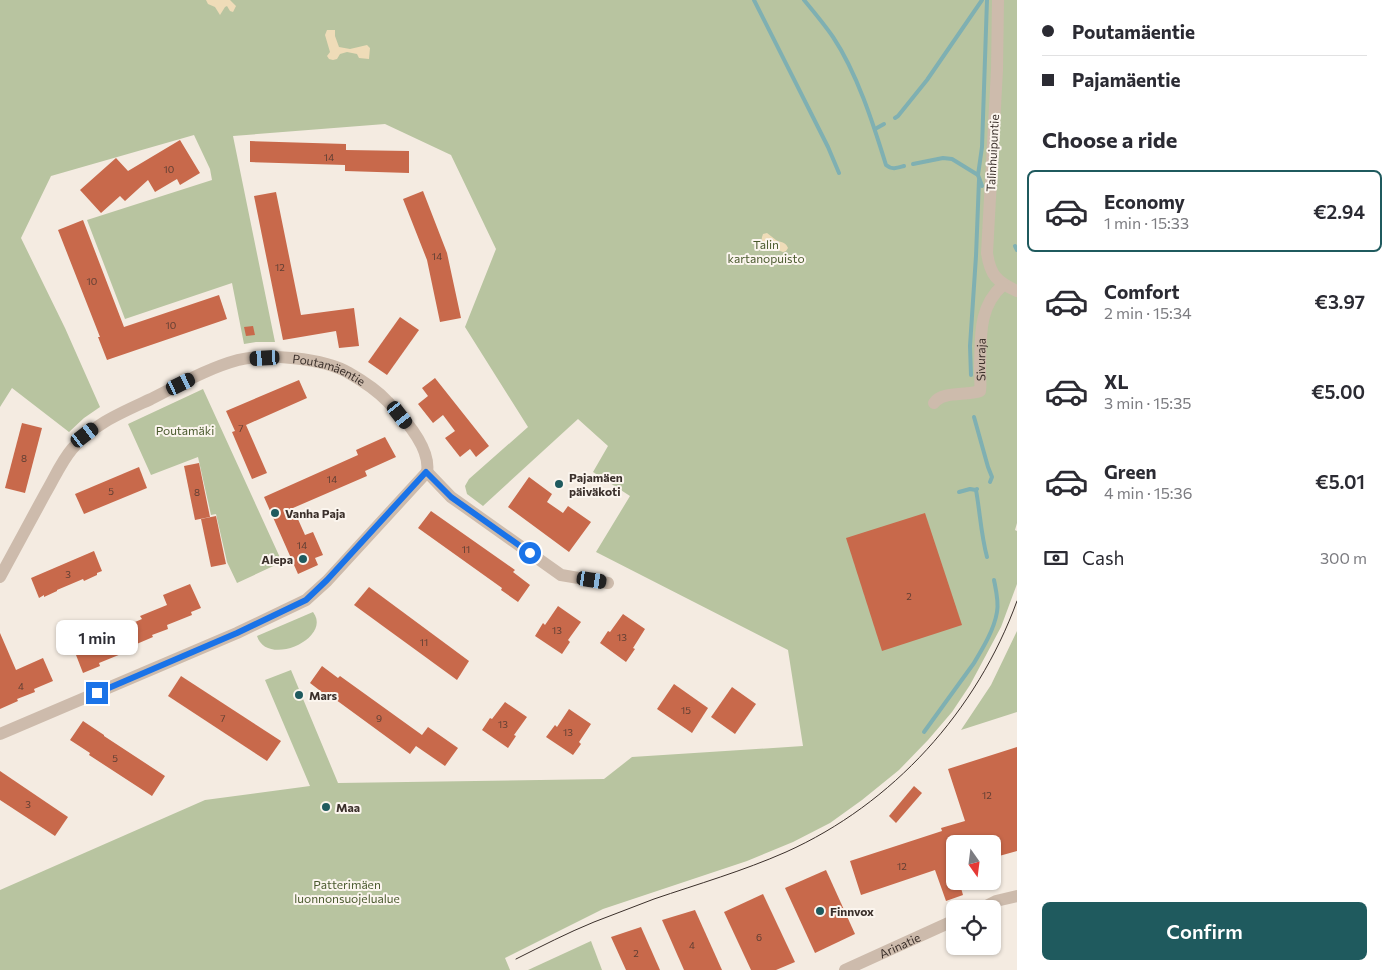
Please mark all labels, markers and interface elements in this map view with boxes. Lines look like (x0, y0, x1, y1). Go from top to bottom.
text: Poutamäentie (1072, 20, 1195, 43)
text: Pajamäentie (1072, 68, 1180, 91)
street label: Talinhuipuntie (983, 114, 1001, 192)
text: Choose a ride (1042, 126, 1177, 153)
house number: 14 (324, 151, 334, 163)
house number: 10 (164, 163, 174, 175)
icon: car (1044, 189, 1089, 234)
text: Economy (1104, 190, 1185, 213)
text: €2.94 (1313, 200, 1365, 223)
text: 1 min · 15:33 (1104, 213, 1189, 232)
park label: Talin kartanopuisto (727, 237, 805, 265)
house number: 14 (432, 250, 442, 262)
house number: 12 (275, 261, 285, 273)
house number: 10 (87, 275, 97, 287)
icon: car (1044, 279, 1089, 324)
text: Comfort (1104, 280, 1180, 303)
text: €3.97 (1315, 290, 1365, 313)
text: 2 min · 15:34 (1104, 303, 1192, 322)
house number: 10 (166, 319, 176, 331)
street label: Sivuraja (973, 338, 988, 382)
car (249, 350, 280, 366)
street label: Poutamäentie (292, 351, 368, 388)
icon: car (1044, 369, 1089, 414)
text: XL (1104, 370, 1129, 393)
car (164, 371, 197, 397)
text: €5.00 (1311, 380, 1365, 403)
text: 3 min · 15:35 (1104, 393, 1191, 412)
car (384, 399, 415, 431)
car (68, 420, 101, 450)
house number: 7 (238, 422, 244, 434)
park label: Poutamäki (156, 423, 214, 437)
house number: 8 (21, 452, 27, 464)
icon: car (1044, 459, 1089, 504)
text: Green (1104, 460, 1156, 483)
place label: Pajamäen päiväkoti (569, 470, 623, 498)
text: €5.01 (1315, 470, 1365, 493)
house number: 14 (327, 473, 337, 485)
marker: Pajamäen päiväkoti (553, 478, 565, 490)
text: 4 min · 15:36 (1104, 483, 1192, 502)
house number: 5 (108, 485, 114, 497)
house number: 8 (194, 486, 200, 498)
place label: Vanha Paja (285, 506, 345, 520)
marker: Vanha Paja (269, 507, 281, 519)
house number: 14 (297, 539, 307, 551)
route start (519, 542, 541, 564)
house number: 11 (462, 543, 470, 555)
icon: cash (1042, 544, 1070, 572)
text: Cash (1082, 546, 1124, 569)
text: 300 m (1320, 548, 1367, 567)
place label: Alepa (261, 552, 293, 566)
marker: Alepa (297, 553, 309, 565)
house number: 3 (65, 568, 71, 580)
car (576, 570, 607, 590)
house number: 2 (906, 590, 912, 602)
callout: 1 min (56, 620, 138, 656)
house number: 13 (552, 624, 562, 636)
text: 1 min (78, 628, 116, 647)
house number: 13 (617, 631, 627, 643)
house number: 11 (420, 636, 428, 648)
house number: 4 (18, 680, 24, 692)
route end (86, 682, 108, 704)
place label: Mars (309, 688, 338, 702)
marker: Mars (293, 689, 305, 701)
house number: 15 (681, 704, 691, 716)
house number: 7 (220, 712, 226, 724)
house number: 9 (376, 712, 382, 724)
house number: 13 (498, 718, 508, 730)
house number: 13 (563, 726, 573, 738)
house number: 5 (112, 752, 118, 764)
house number: 12 (982, 789, 992, 801)
house number: 3 (25, 798, 31, 810)
place label: Maa (336, 800, 360, 814)
marker: Maa (320, 801, 332, 813)
north arrow (946, 835, 1001, 890)
map controls (946, 835, 1001, 955)
house number: 12 (897, 860, 907, 872)
park label: Patterimäen luonnonsuojelualue (294, 877, 400, 905)
button: locate (946, 900, 1001, 955)
button: Confirm (1042, 902, 1367, 960)
place label: Finnvox (830, 904, 874, 918)
marker: Finnvox (814, 905, 826, 917)
street label: Arinatie (877, 930, 922, 961)
house number: 6 (756, 931, 762, 943)
house number: 4 (689, 939, 695, 951)
house number: 2 (633, 947, 639, 959)

